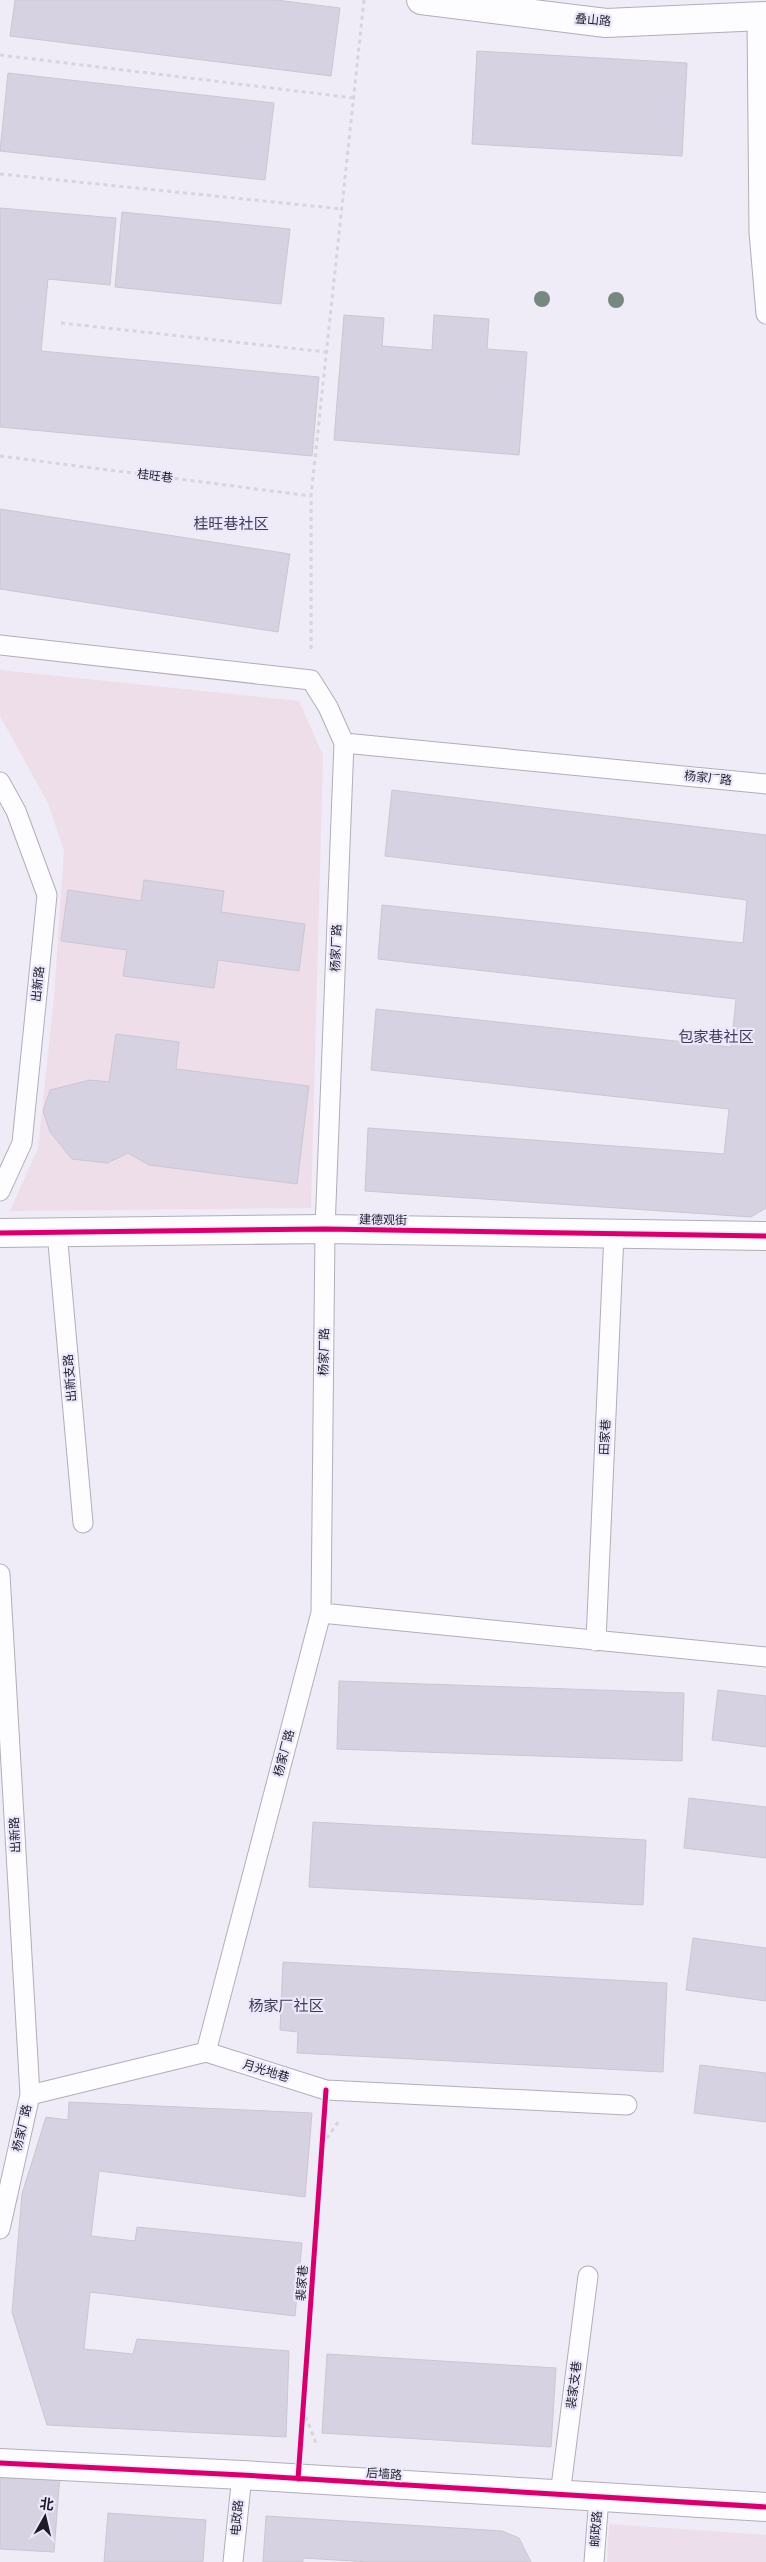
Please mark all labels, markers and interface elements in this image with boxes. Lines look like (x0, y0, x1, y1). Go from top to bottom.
street label: 叠山路 (575, 10, 612, 28)
street label: 桂旺巷 (136, 466, 174, 484)
district label: 桂旺巷社区 (193, 514, 269, 532)
street label: 杨家厂路 (683, 768, 733, 786)
street label: 杨家厂路 (327, 924, 343, 972)
street label: 出新路 (28, 965, 46, 1003)
district label: 包家巷社区 (678, 1027, 754, 1045)
street label: 建德观街 (359, 1212, 407, 1226)
street label: 杨家厂路 (316, 1328, 330, 1376)
street label: 出新支路 (60, 1354, 78, 1403)
street label: 田家巷 (596, 1419, 612, 1455)
street label: 杨家厂路 (270, 1728, 296, 1778)
street label: 出新路 (6, 1817, 22, 1853)
district label: 杨家厂社区 (248, 1996, 324, 2014)
street label: 月光地巷 (241, 2056, 291, 2084)
street label: 杨家厂路 (9, 2103, 33, 2153)
street label: 裴家巷 (293, 2264, 309, 2301)
street label: 裴家支巷 (563, 2360, 583, 2410)
street label: 后墙路 (366, 2465, 403, 2481)
north arrow (20, 2492, 70, 2542)
text: 北 (39, 2494, 55, 2513)
street label: 电政路 (227, 2499, 245, 2536)
street label: 邮政路 (587, 2510, 603, 2547)

